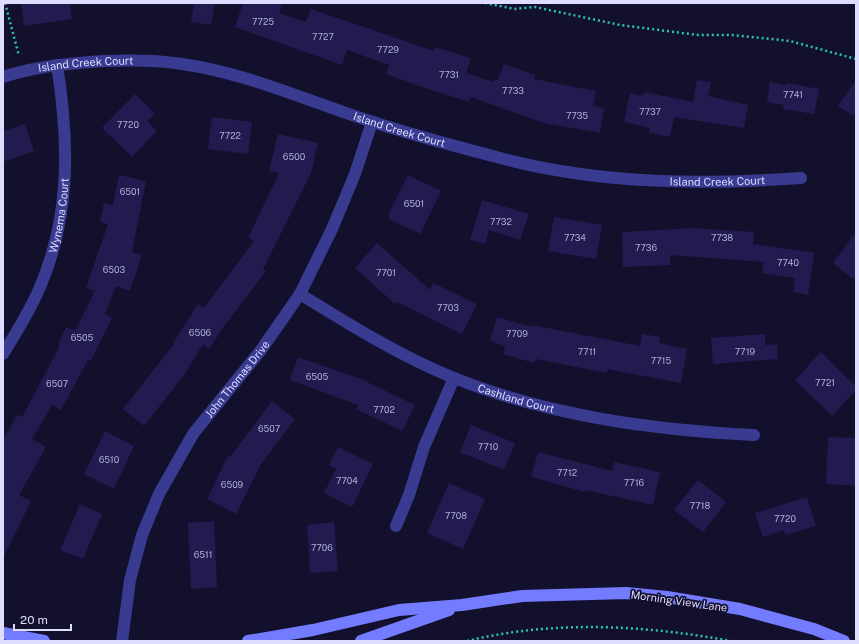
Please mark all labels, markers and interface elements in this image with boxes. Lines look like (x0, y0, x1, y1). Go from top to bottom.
house number: 7725 (252, 16, 274, 27)
house number: 7727 (312, 31, 334, 42)
house number: 7729 (377, 44, 399, 55)
street label: Island Creek Court (37, 54, 133, 74)
house number: 7731 (439, 69, 459, 80)
house number: 7733 (502, 85, 524, 96)
house number: 7741 (783, 89, 803, 100)
house number: 7737 (639, 106, 661, 117)
street label: Island Creek Court (352, 110, 447, 149)
house number: 7735 (566, 110, 588, 121)
house number: 7720 (117, 119, 139, 130)
house number: 7722 (219, 130, 241, 141)
house number: 6500 (283, 151, 306, 162)
street label: Island Creek Court (670, 174, 765, 188)
street label: Wynema Court (47, 178, 71, 254)
house number: 6501 (120, 186, 140, 197)
house number: 6501 (404, 198, 424, 209)
house number: 7732 (490, 216, 512, 227)
house number: 7734 (564, 232, 586, 243)
house number: 7738 (711, 232, 733, 243)
house number: 7736 (635, 242, 657, 253)
house number: 7740 (777, 257, 799, 268)
house number: 6503 (103, 264, 126, 275)
house number: 7701 (376, 267, 396, 278)
house number: 7703 (437, 302, 459, 313)
house number: 6506 (189, 327, 212, 338)
house number: 7709 (506, 328, 528, 339)
house number: 6505 (71, 332, 94, 343)
street label: John Thomas Drive (203, 338, 272, 420)
house number: 7711 (578, 346, 596, 357)
house number: 7719 (735, 346, 756, 357)
house number: 7715 (651, 355, 671, 366)
house number: 6505 (306, 371, 329, 382)
house number: 7721 (815, 377, 835, 388)
house number: 6507 (46, 378, 68, 389)
street label: Cashland Court (476, 381, 555, 415)
house number: 7702 (373, 404, 395, 415)
house number: 6507 (258, 423, 280, 434)
house number: 7710 (478, 441, 499, 452)
house number: 6510 (99, 454, 120, 465)
house number: 7712 (557, 467, 577, 478)
house number: 7704 (336, 475, 358, 486)
house number: 7716 (624, 477, 645, 488)
house number: 6509 (221, 479, 244, 490)
house number: 7718 (690, 500, 710, 511)
house number: 7708 (445, 510, 467, 521)
house number: 7720 (774, 513, 796, 524)
house number: 7706 (311, 542, 333, 553)
house number: 6511 (194, 549, 212, 560)
street label: Morning View Lane (630, 588, 728, 614)
scale bar (14, 606, 71, 632)
text: 20 m (20, 613, 48, 627)

